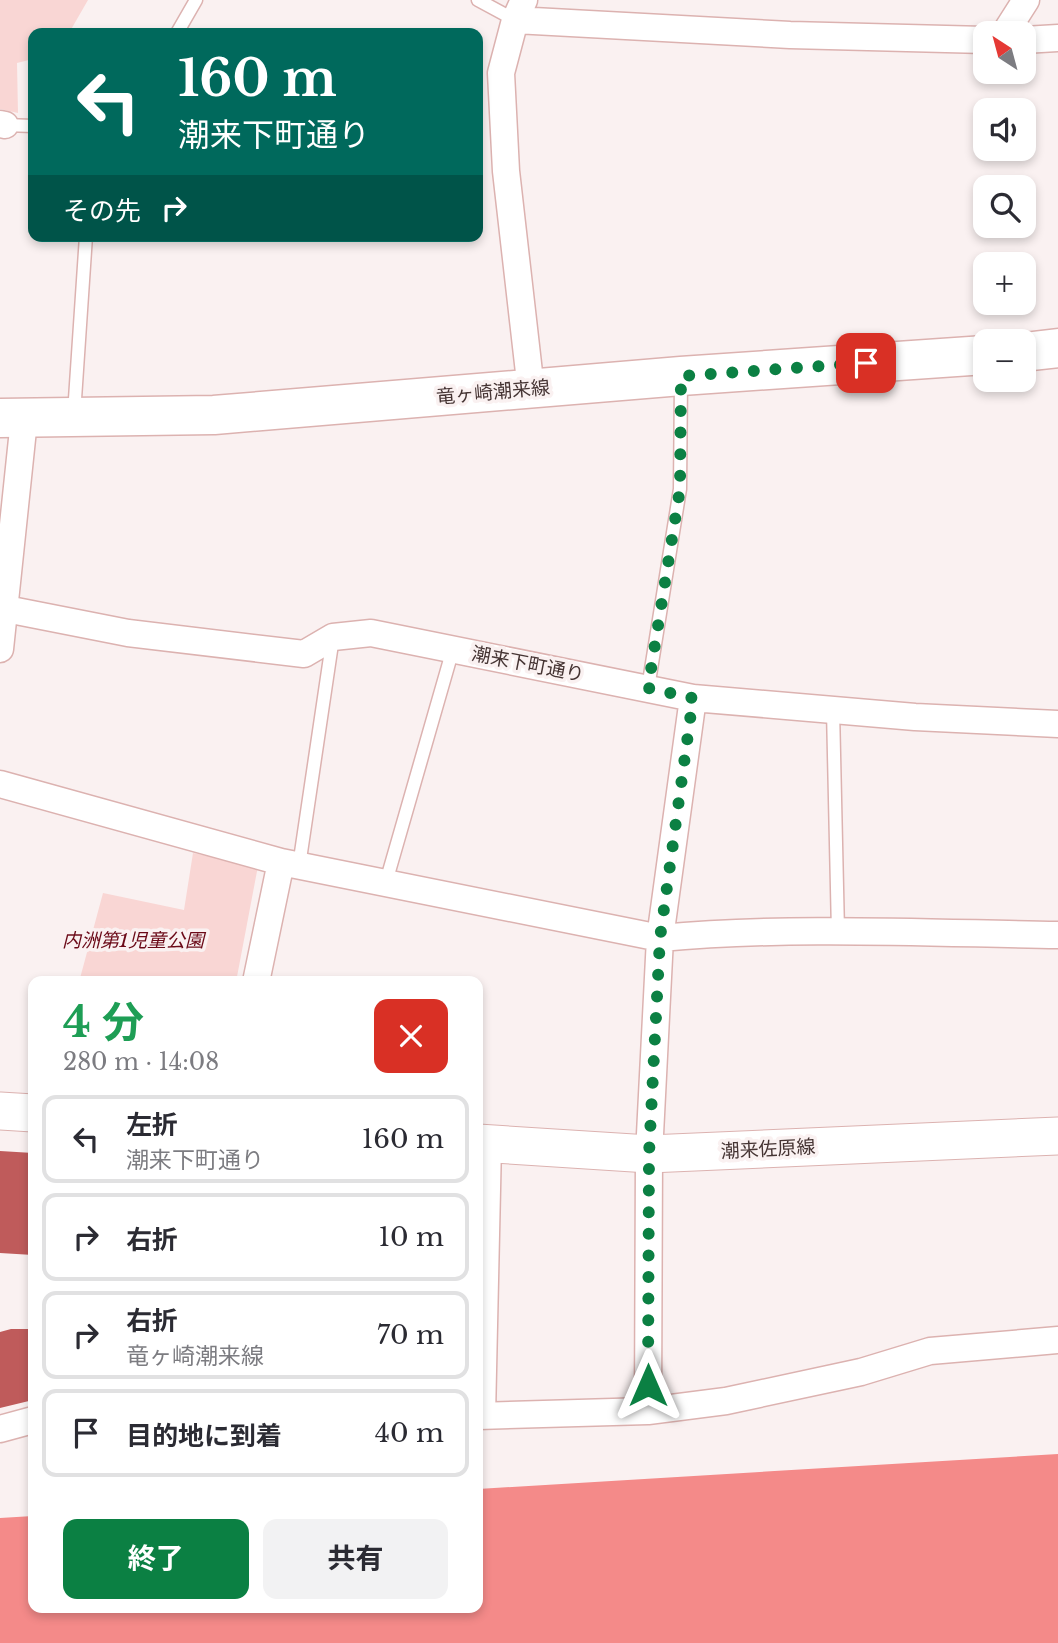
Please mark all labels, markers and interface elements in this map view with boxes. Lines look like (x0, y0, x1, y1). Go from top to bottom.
north arrow (973, 21, 1036, 84)
map controls (973, 21, 1036, 392)
text: 160 m (178, 48, 337, 109)
icon: left (63, 56, 154, 147)
button: sound (973, 98, 1036, 161)
text: 潮来下町通り (178, 115, 370, 155)
button: search (973, 175, 1036, 238)
icon: right (155, 189, 193, 227)
text: その先 (63, 195, 141, 227)
button: + (973, 252, 1036, 315)
button: − (973, 329, 1036, 392)
pin (836, 333, 896, 393)
icon: arrive (847, 344, 885, 382)
street label: 竜ヶ崎潮来線 (435, 376, 551, 408)
street label: 潮来下町通り (470, 642, 586, 686)
park label: 内洲第1児童公園 (62, 929, 207, 952)
text: 4 分 (63, 996, 144, 1048)
button: close (374, 999, 448, 1073)
text: 280 m · 14:08 (63, 1048, 219, 1076)
text: 左折 (126, 1109, 178, 1141)
icon: left (67, 1120, 105, 1158)
text: 160 m (362, 1123, 444, 1155)
street label: 潮来佐原線 (720, 1135, 816, 1163)
text: 潮来下町通り (126, 1146, 264, 1174)
icon: right (67, 1218, 105, 1256)
text: 10 m (378, 1221, 444, 1253)
text: 右折 (126, 1224, 178, 1256)
text: 右折 (126, 1305, 178, 1337)
icon: right (67, 1316, 105, 1354)
text: 70 m (377, 1319, 444, 1351)
text: 竜ヶ崎潮来線 (126, 1342, 264, 1370)
position arrow (611, 1348, 685, 1422)
icon: arrive (67, 1414, 105, 1452)
text: 40 m (375, 1417, 444, 1449)
text: 目的地に到着 (126, 1420, 282, 1452)
button: 終了 (63, 1519, 249, 1599)
button: 共有 (263, 1519, 448, 1599)

